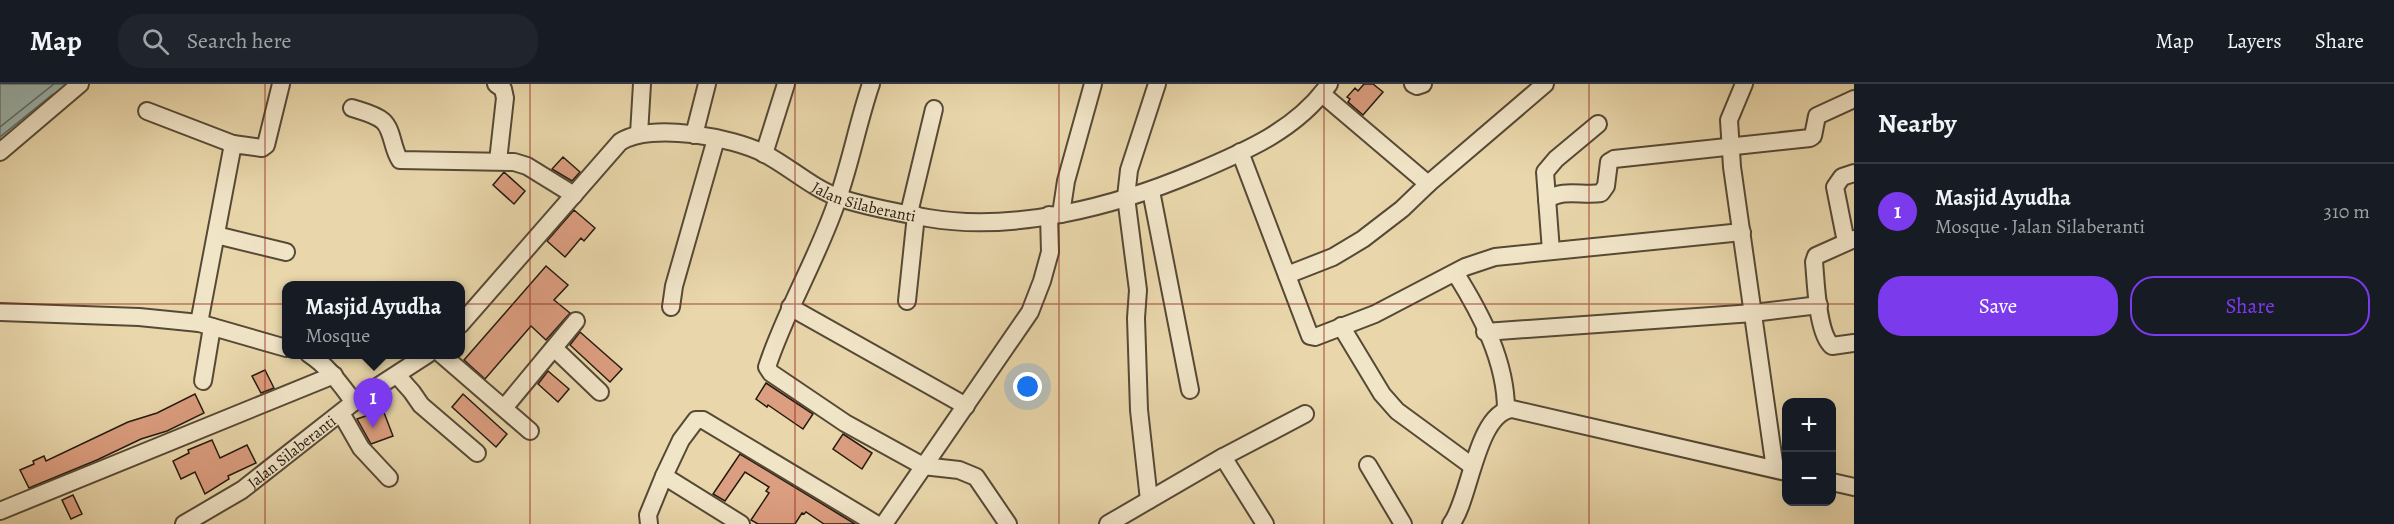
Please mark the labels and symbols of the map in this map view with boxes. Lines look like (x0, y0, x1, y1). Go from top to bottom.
street label: Jalan Silaberanti (807, 177, 918, 228)
your location (1013, 372, 1042, 401)
pin: 1 (354, 378, 392, 428)
street label: Jalan Silaberanti (243, 410, 341, 494)

